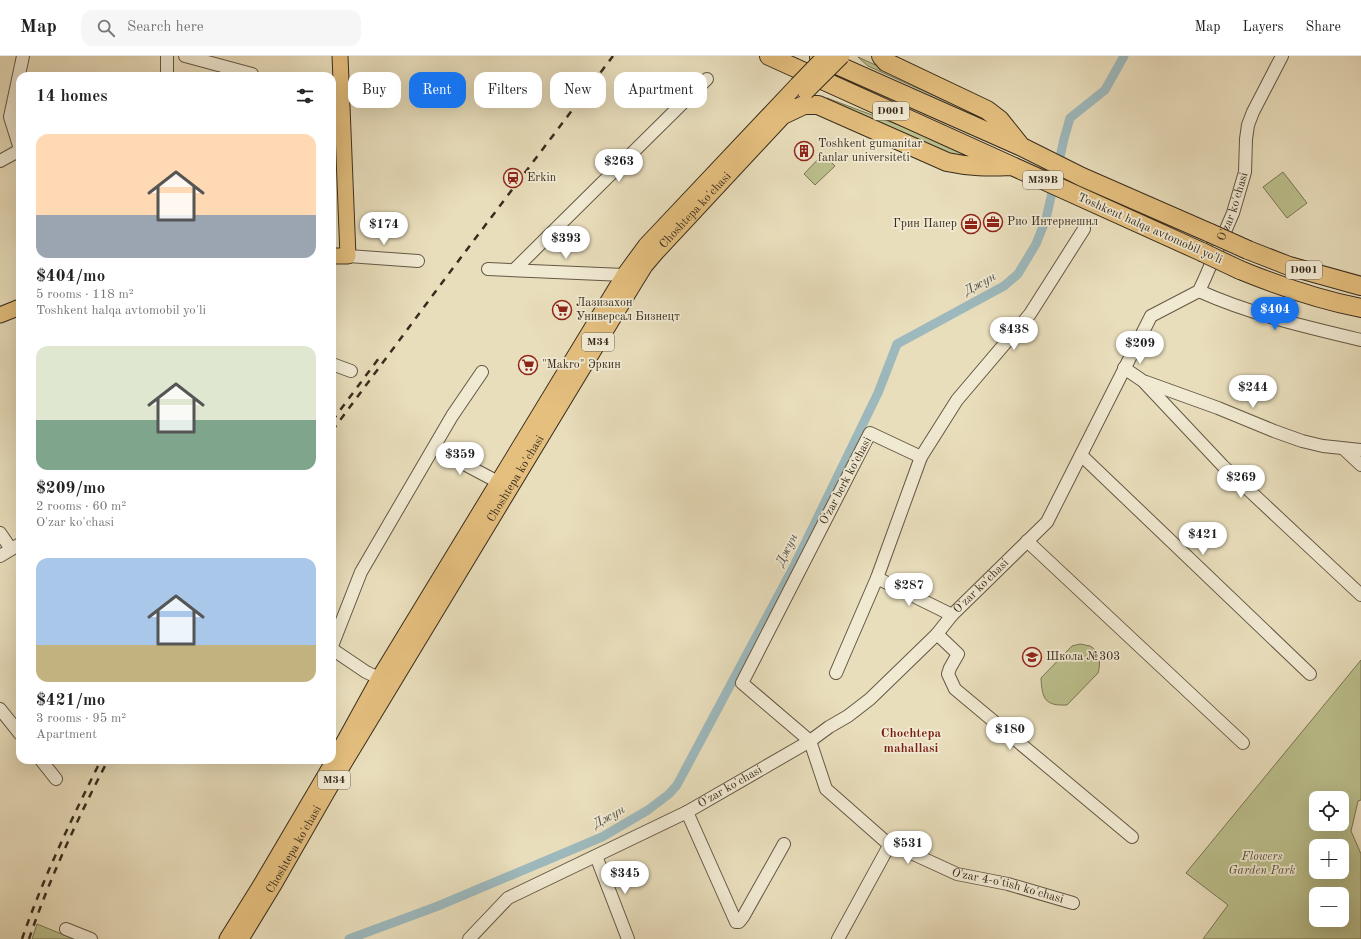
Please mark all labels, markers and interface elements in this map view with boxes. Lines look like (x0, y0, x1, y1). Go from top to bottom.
search box (81, 10, 361, 46)
icon: search (95, 17, 117, 39)
text: Map (20, 18, 57, 37)
text: Search here (127, 20, 204, 35)
text: Map (1195, 20, 1221, 34)
text: Layers (1243, 20, 1284, 34)
text: Share (1306, 20, 1341, 34)
chip: Buy (348, 72, 401, 108)
chip: Rent (409, 72, 466, 108)
chip: Filters (474, 72, 542, 108)
chip: New (550, 72, 606, 108)
chip: Apartment (614, 72, 707, 108)
icon: filters (294, 85, 316, 107)
text: 14 homes (36, 88, 108, 105)
road number: D001 (873, 102, 909, 120)
place label: Toshkent gumanitar fanlar universiteti (818, 138, 922, 164)
building icon: Toshkent gumanitar fanlar universiteti (793, 140, 815, 162)
pin: $263 (595, 149, 643, 183)
text: $263 (604, 155, 634, 168)
icon: home (140, 160, 212, 232)
station icon: Erkin (502, 167, 524, 189)
street label: Choshtepa ko'chasi (657, 170, 734, 251)
road number: M39B (1023, 171, 1063, 189)
street label: O'zar ko'chasi (1216, 171, 1251, 243)
place label: Erkin (527, 172, 557, 184)
street label: Toshkent halqa avtomobil yo'li (1076, 192, 1224, 266)
office icon: Рио Интернешнл (982, 211, 1004, 233)
pin: $174 (360, 212, 408, 246)
office icon: Грин Папер (960, 213, 982, 235)
place label: Рио Интернешнл (1007, 216, 1098, 228)
text: $174 (369, 218, 399, 231)
place label: Грин Папер (893, 218, 957, 230)
pin: $393 (542, 226, 590, 260)
text: $393 (551, 232, 581, 245)
road number: D001 (1286, 261, 1322, 279)
text: $404/mo (36, 268, 105, 285)
water label: Джун (960, 270, 999, 299)
text: 5 rooms · 118 m² (36, 288, 134, 301)
place label: Лазизахон Универсал Бизнецт (576, 297, 680, 323)
pin: $404 (1251, 297, 1299, 331)
supermarket icon: Лазизахон Универсал Бизнецт (551, 299, 573, 321)
text: $404 (1260, 303, 1290, 316)
text: Toshkent halqa avtomobil yo'li (36, 304, 206, 317)
pin: $438 (990, 317, 1038, 351)
text: $438 (999, 323, 1029, 336)
pin: $209 (1116, 331, 1164, 365)
road number: M34 (582, 333, 614, 351)
text: $209 (1125, 337, 1155, 350)
supermarket icon: "Makro" Эркин (517, 354, 539, 376)
place label: "Makro" Эркин (542, 359, 621, 371)
icon: home (140, 372, 212, 444)
pin: $244 (1229, 375, 1277, 409)
text: $244 (1238, 381, 1268, 394)
street label: Choshtepa ko'chasi (485, 434, 547, 524)
street label: Oʻzar berk koʻchasi (817, 435, 874, 527)
pin: $359 (436, 442, 484, 476)
text: $359 (445, 448, 475, 461)
pin: $269 (1217, 465, 1265, 499)
text: $269 (1226, 471, 1256, 484)
text: $209/mo (36, 480, 105, 497)
text: 2 rooms · 60 m² (36, 500, 126, 513)
text: O'zar ko'chasi (36, 516, 114, 529)
pin: $421 (1179, 522, 1227, 556)
text: $421 (1188, 528, 1218, 541)
water label: Джун (773, 531, 801, 570)
street label: O'zar ko'chasi (951, 557, 1011, 616)
pin: $287 (885, 573, 933, 607)
text: $287 (894, 579, 924, 592)
icon: home (140, 584, 212, 656)
school or university icon: Школа №303 (1021, 646, 1043, 668)
place label: Школа №303 (1046, 651, 1120, 663)
text: $421/mo (36, 692, 105, 709)
text: 3 rooms · 95 m² (36, 712, 126, 725)
pin: $180 (986, 717, 1034, 751)
text: $180 (995, 723, 1025, 736)
district label: Chochtepa mahallasi (881, 727, 942, 755)
text: Apartment (36, 728, 97, 741)
street label: O'zar ko'chasi (696, 764, 764, 810)
road number: M34 (318, 771, 350, 789)
map controls (1309, 791, 1349, 927)
button: locate (1309, 791, 1349, 831)
water label: Джун (589, 803, 628, 832)
street label: Choshtepa ko'chasi (264, 804, 324, 895)
pin: $531 (884, 831, 932, 865)
text: $531 (893, 837, 923, 850)
button: + (1309, 839, 1349, 879)
park label: Flowers Garden Park (1229, 851, 1295, 877)
pin: $345 (601, 861, 649, 895)
street label: O'zar 4-o'tish ko'chasi (949, 866, 1065, 906)
text: $345 (610, 867, 640, 880)
button: − (1309, 887, 1349, 927)

